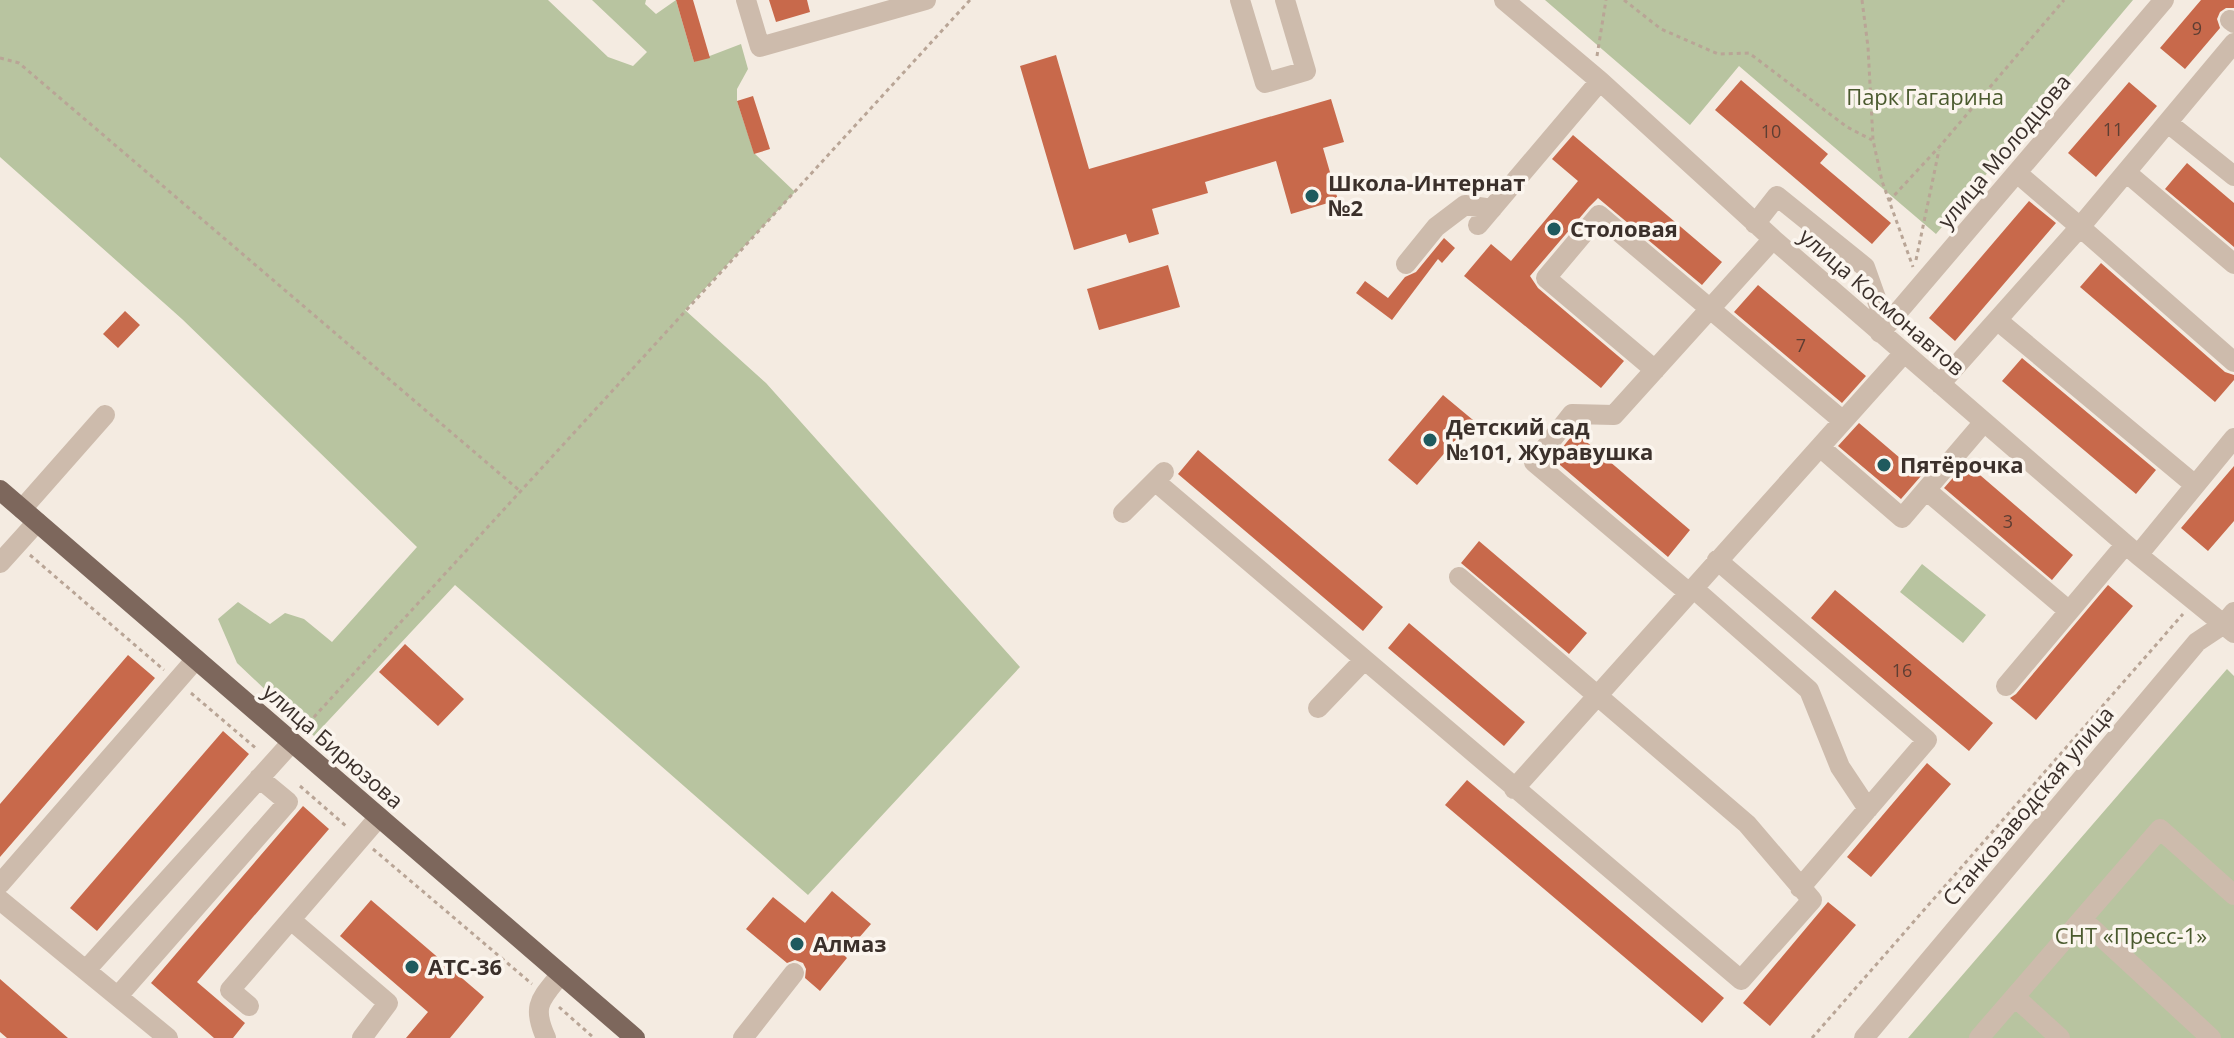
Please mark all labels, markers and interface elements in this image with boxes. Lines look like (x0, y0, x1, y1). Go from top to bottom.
house number: 9 (2192, 16, 2202, 40)
street label: улица Молодцова (1930, 67, 2077, 234)
park label: Парк Гагарина (1846, 81, 2004, 111)
house number: 11 (2103, 117, 2123, 141)
house number: 10 (1761, 119, 1781, 143)
place label: Школа-Интернат №2 (1328, 167, 1525, 222)
marker: Школа-Интернат №2 (1303, 187, 1321, 205)
place label: Столовая (1570, 213, 1678, 243)
marker: Столовая (1545, 220, 1563, 238)
street label: улица Космонавтов (1793, 221, 1972, 382)
house number: 7 (1796, 333, 1806, 357)
place label: Детский сад №101, Журавушка (1446, 411, 1653, 466)
marker: Детский сад №101, Журавушка (1421, 431, 1439, 449)
place label: Пятёрочка (1900, 449, 2023, 479)
marker: Пятёрочка (1875, 456, 1893, 474)
house number: 3 (2003, 509, 2013, 533)
house number: 16 (1892, 658, 1912, 682)
street label: улица Бирюзова (257, 676, 410, 815)
street label: Станкозаводская улица (1935, 699, 2120, 912)
park label: СНТ «Пресс-1» (2055, 920, 2207, 950)
place label: Алмаз (813, 928, 886, 958)
marker: Алмаз (788, 935, 806, 953)
place label: АТС-36 (428, 951, 502, 981)
marker: АТС-36 (403, 958, 421, 976)

